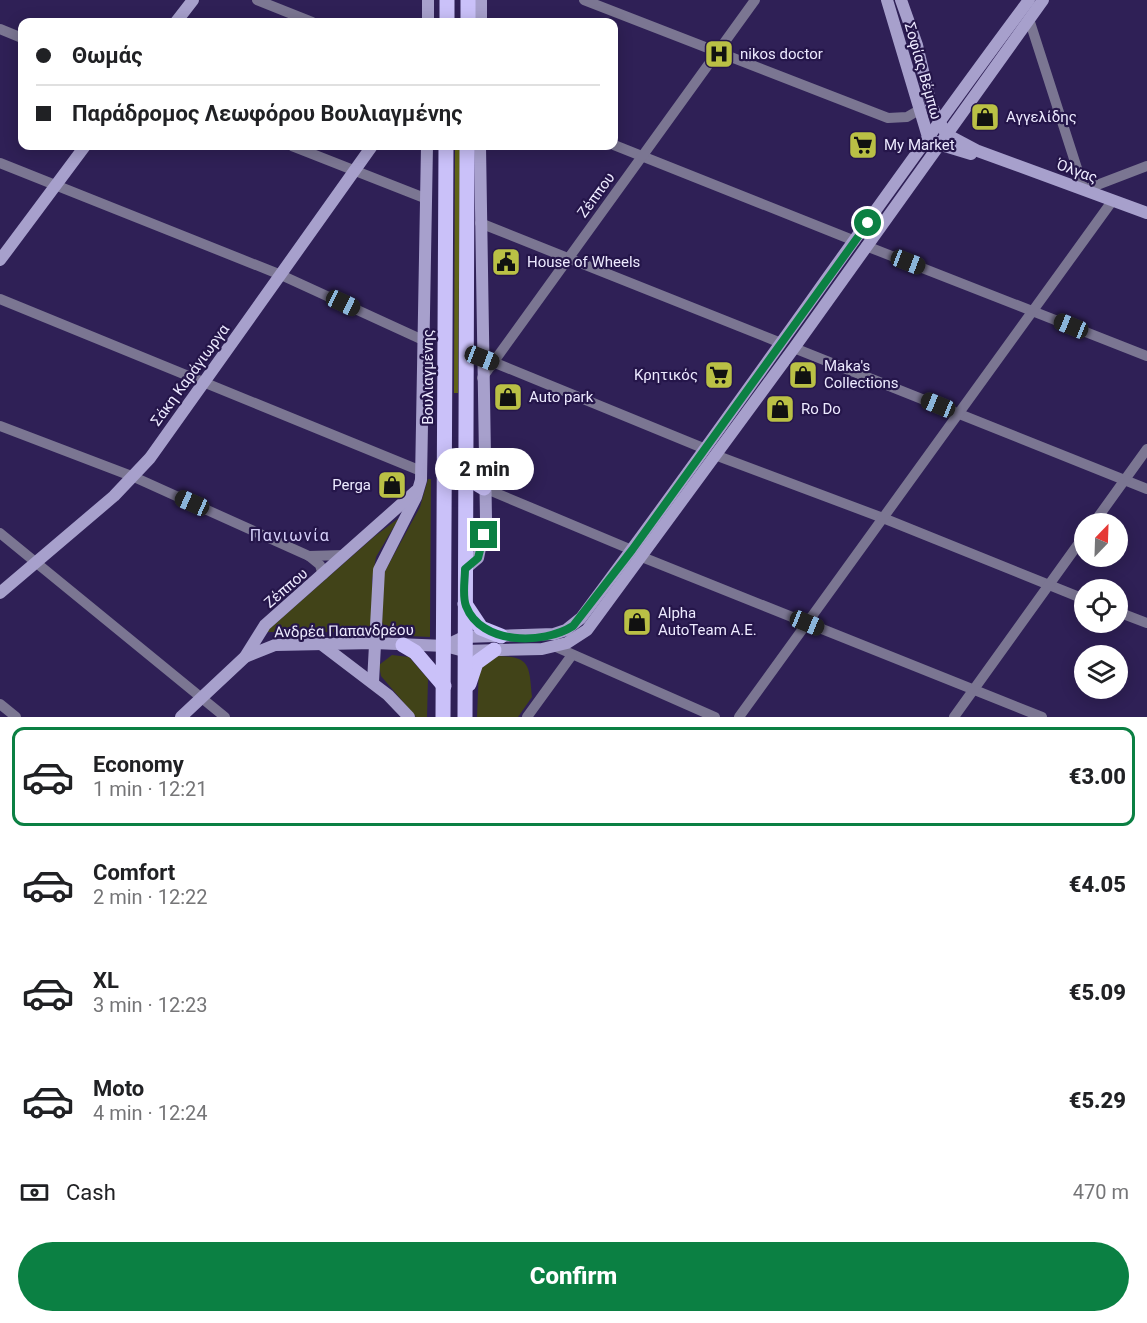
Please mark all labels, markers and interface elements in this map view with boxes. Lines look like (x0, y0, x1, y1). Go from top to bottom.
street label: Σοφίας Βέμπω (901, 20, 945, 122)
hospital icon: nikos doctor (703, 38, 735, 70)
text: Θωμάς (72, 43, 143, 68)
place label: nikos doctor (740, 45, 823, 63)
text: Παράδρομος Λεωφόρου Βουλιαγμένης (72, 101, 463, 126)
shop icon: Αγγελίδης (969, 101, 1001, 133)
place label: Αγγελίδης (1006, 108, 1077, 126)
supermarket icon: My Market (847, 129, 879, 161)
place label: My Market (884, 136, 955, 154)
street label: Όλγας (1053, 155, 1100, 187)
street label: Ζέππου (574, 169, 618, 221)
route start (854, 209, 881, 236)
public building icon: House of Wheels (490, 246, 522, 278)
car (888, 247, 928, 277)
place label: House of Wheels (527, 253, 640, 271)
car (323, 287, 363, 319)
car (1051, 311, 1091, 341)
street label: Σάκη Καράγιωργα (147, 320, 233, 429)
street label: Βουλιαγμένης (419, 329, 437, 425)
car (462, 343, 502, 373)
place label: Maka's Collections (824, 357, 899, 392)
supermarket icon: Κρητικός (703, 359, 735, 391)
shop icon: Maka's Collections (787, 359, 819, 391)
place label: Κρητικός (634, 366, 698, 384)
shop icon: Auto park (492, 381, 524, 413)
place label: Auto park (529, 388, 594, 406)
car (918, 390, 958, 420)
shop icon: Ro Do (764, 393, 796, 425)
place label: Ro Do (801, 400, 841, 418)
callout: 2 min (434, 448, 534, 490)
text: 2 min (459, 457, 510, 481)
shop icon: Perga (376, 469, 408, 501)
place label: Perga (332, 476, 371, 494)
car (172, 487, 212, 519)
north arrow (1074, 513, 1128, 567)
map controls (1074, 513, 1128, 699)
route end (470, 521, 497, 548)
district label: Πανιωνία (250, 526, 330, 545)
street label: Ζέππου (261, 564, 311, 612)
button: locate (1074, 579, 1128, 633)
place label: Alpha AutoTeam Α.Ε. (658, 604, 757, 639)
shop icon: Alpha AutoTeam Α.Ε. (621, 606, 653, 638)
car (787, 608, 827, 638)
street label: Ανδρέα Παπανδρέου (274, 621, 414, 641)
button: layers (1074, 645, 1128, 699)
icon: car (21, 750, 75, 804)
text: Economy (93, 752, 184, 777)
text: €3.00 (1069, 764, 1126, 789)
text: 1 min · 12:21 (93, 777, 208, 801)
icon: car (21, 858, 75, 912)
text: Comfort (93, 860, 175, 885)
text: €4.05 (1069, 872, 1126, 897)
text: 2 min · 12:22 (93, 885, 208, 909)
icon: car (21, 966, 75, 1020)
text: XL (93, 968, 119, 993)
text: €5.09 (1069, 980, 1126, 1005)
text: 3 min · 12:23 (93, 993, 208, 1017)
icon: car (21, 1074, 75, 1128)
text: Moto (93, 1076, 144, 1101)
text: €5.29 (1069, 1088, 1126, 1113)
text: 4 min · 12:24 (93, 1101, 208, 1125)
icon: cash (18, 1176, 51, 1209)
text: Cash (66, 1180, 116, 1205)
text: 470 m (1073, 1180, 1129, 1204)
button: Confirm (18, 1242, 1129, 1311)

